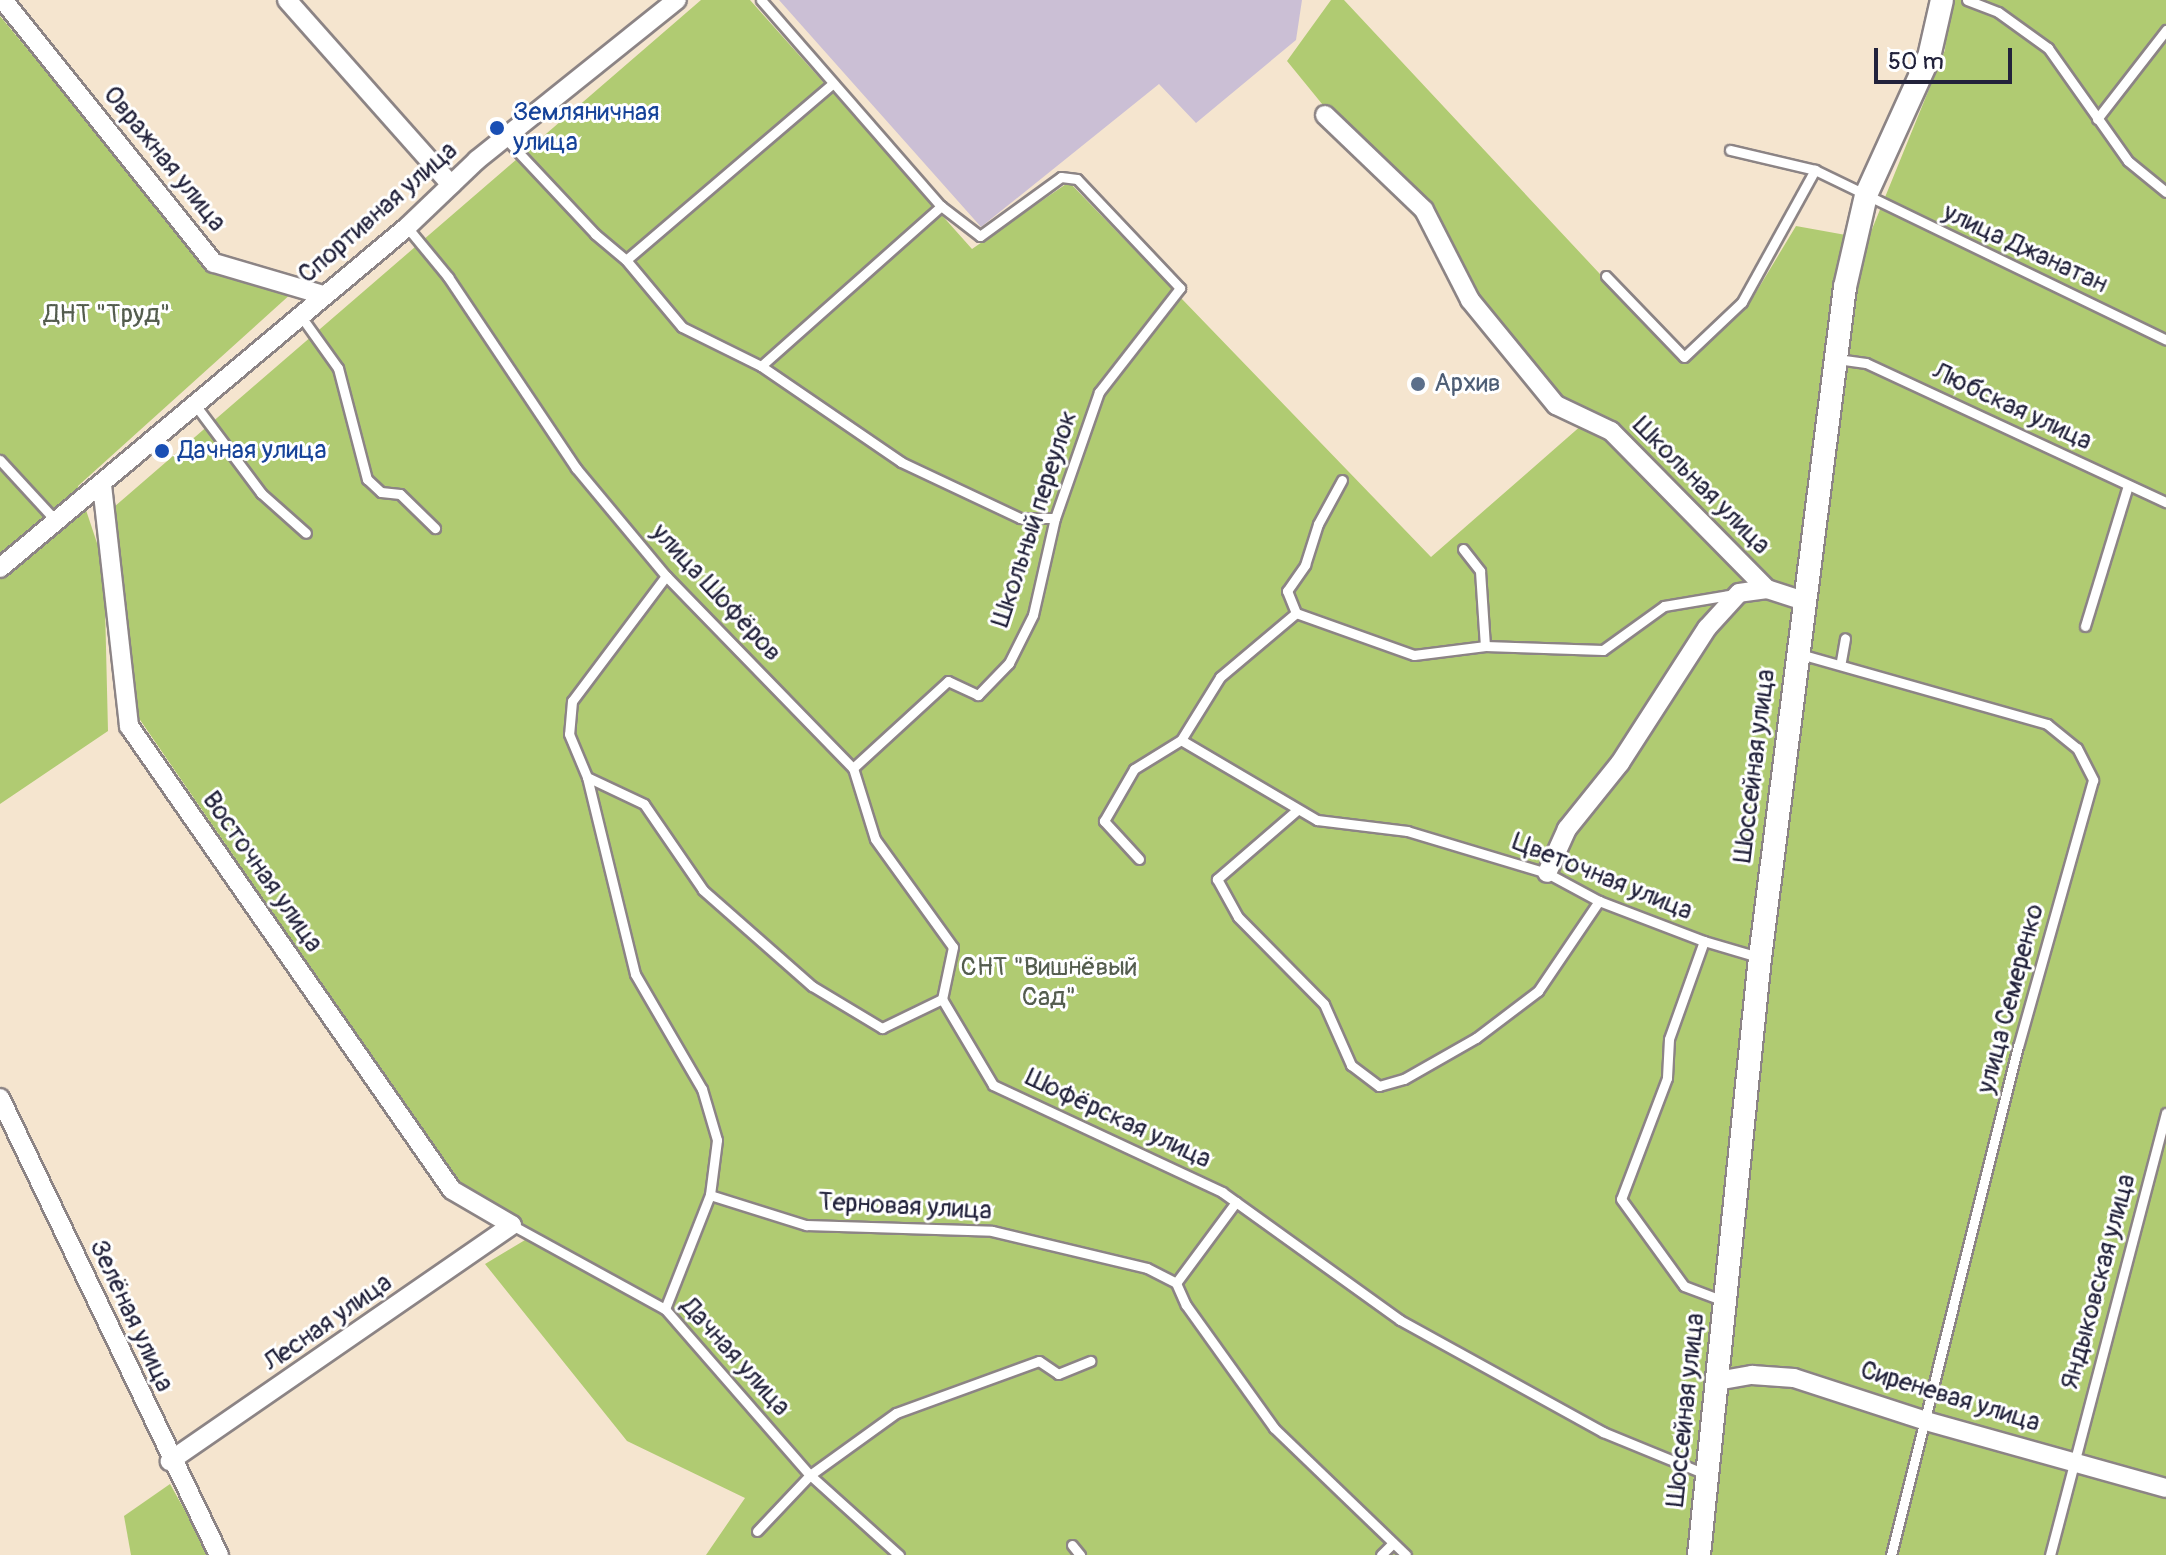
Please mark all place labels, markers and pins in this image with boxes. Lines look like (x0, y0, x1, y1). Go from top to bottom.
place label: Земляничная улица (513, 97, 659, 158)
marker: Земляничная улица (488, 119, 506, 137)
place label: Архив (1434, 368, 1501, 400)
marker: Архив (1409, 375, 1427, 393)
place label: Дачная улица (178, 435, 326, 467)
marker: Дачная улица (153, 442, 171, 460)

